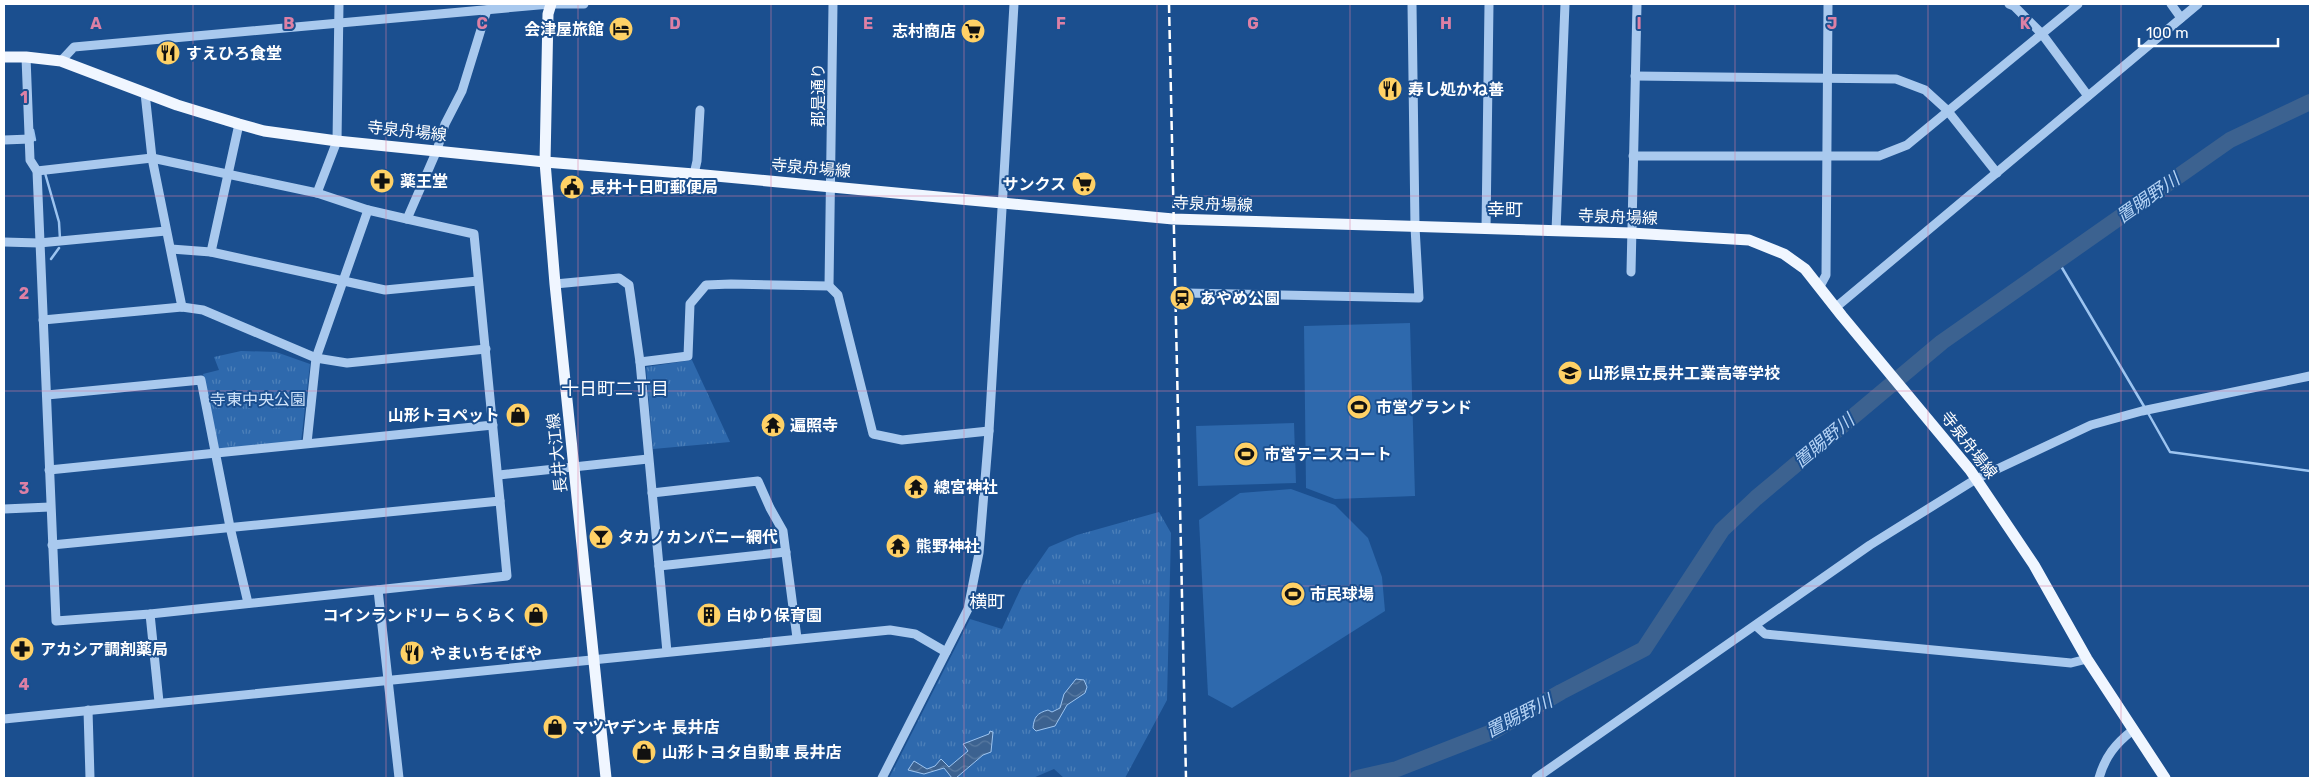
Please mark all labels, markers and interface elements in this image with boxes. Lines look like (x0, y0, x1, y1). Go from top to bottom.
text: A (90, 14, 102, 33)
text: B (283, 14, 295, 33)
text: C (476, 14, 488, 33)
text: D (669, 14, 681, 33)
text: E (863, 14, 873, 33)
text: F (1056, 14, 1066, 33)
text: G (1247, 14, 1259, 33)
text: H (1440, 14, 1452, 33)
text: I (1636, 14, 1642, 33)
text: J (1827, 14, 1837, 33)
text: K (2020, 14, 2031, 33)
scale bar (2139, 15, 2278, 47)
hotel icon: 会津屋旅館 (608, 16, 634, 42)
supermarket icon: 志村商店 (960, 18, 986, 44)
place label: 会津屋旅館 (524, 20, 604, 39)
place label: 志村商店 (892, 22, 956, 41)
text: 100 m (2146, 24, 2188, 42)
restaurant icon: すえひろ食堂 (155, 40, 181, 66)
place label: すえひろ食堂 (186, 44, 282, 63)
street label: 郡是通り (809, 63, 828, 127)
restaurant icon: 寿し処かね善 (1377, 76, 1403, 102)
place label: 寿し処かね善 (1408, 80, 1504, 99)
text: 1 (20, 88, 28, 107)
street label: 寺泉舟場線 (366, 117, 448, 145)
street label: 寺泉舟場線 (770, 155, 852, 181)
water label: 置賜野川 (2112, 167, 2185, 228)
pharmacy icon: 薬王堂 (369, 168, 395, 194)
supermarket icon: サンクス (1071, 171, 1097, 197)
place label: 薬王堂 (400, 172, 448, 191)
public building icon: 長井十日町郵便局 (559, 174, 585, 200)
place label: サンクス (1002, 175, 1066, 194)
place label: 長井十日町郵便局 (590, 178, 718, 197)
street label: 寺泉舟場線 (1173, 193, 1253, 215)
district label: 幸町 (1487, 199, 1523, 221)
street label: 寺泉舟場線 (1578, 206, 1658, 228)
text: 2 (19, 284, 29, 303)
station icon: あやめ公園 (1169, 285, 1195, 311)
place label: あやめ公園 (1200, 289, 1280, 308)
school or university icon: 山形県立長井工業高等学校 (1557, 360, 1583, 386)
place label: 山形県立長井工業高等学校 (1588, 364, 1780, 383)
district label: 十日町二丁目 (561, 378, 669, 400)
park label: 寺東中央公園 (210, 390, 306, 409)
sports icon: 市営グランド (1346, 394, 1372, 420)
place label: 市営グランド (1376, 398, 1472, 417)
shop icon: 山形トヨペット (505, 402, 531, 428)
place label: 山形トヨペット (388, 406, 500, 425)
water label: 置賜野川 (1789, 408, 1860, 473)
street label: 寺泉舟場線 (1937, 408, 2001, 482)
street label: 長井大江線 (543, 412, 571, 494)
temple icon: 遍照寺 (760, 412, 786, 438)
place label: 遍照寺 (790, 416, 838, 435)
sports icon: 市営テニスコート (1233, 441, 1259, 467)
place label: 市営テニスコート (1264, 445, 1392, 464)
temple icon: 總宮神社 (903, 474, 929, 500)
place label: 總宮神社 (934, 478, 998, 497)
text: 3 (19, 479, 29, 498)
bar icon: タカノカンパニー網代 (588, 524, 614, 550)
place label: タカノカンパニー網代 (618, 528, 778, 547)
temple icon: 熊野神社 (885, 533, 911, 559)
place label: 熊野神社 (916, 537, 980, 556)
sports icon: 市民球場 (1280, 581, 1306, 607)
place label: 市民球場 (1310, 585, 1374, 604)
district label: 横町 (969, 591, 1005, 613)
shop icon: コインランドリー らくらく (523, 602, 549, 628)
building icon: 白ゆり保育園 (696, 602, 722, 628)
place label: コインランドリー らくらく (323, 606, 518, 625)
place label: 白ゆり保育園 (726, 606, 822, 625)
pharmacy icon: アカシア調剤薬局 (9, 636, 35, 662)
place label: アカシア調剤薬局 (40, 640, 168, 659)
restaurant icon: やまいちそばや (399, 640, 425, 666)
place label: やまいちそばや (430, 644, 542, 663)
text: 4 (19, 675, 30, 694)
water label: 置賜野川 (1482, 689, 1558, 742)
shop icon: マツヤデンキ 長井店 (542, 714, 568, 740)
place label: マツヤデンキ 長井店 (572, 718, 719, 737)
shop icon: 山形トヨタ自動車 長井店 (631, 739, 657, 765)
place label: 山形トヨタ自動車 長井店 (662, 743, 841, 762)

